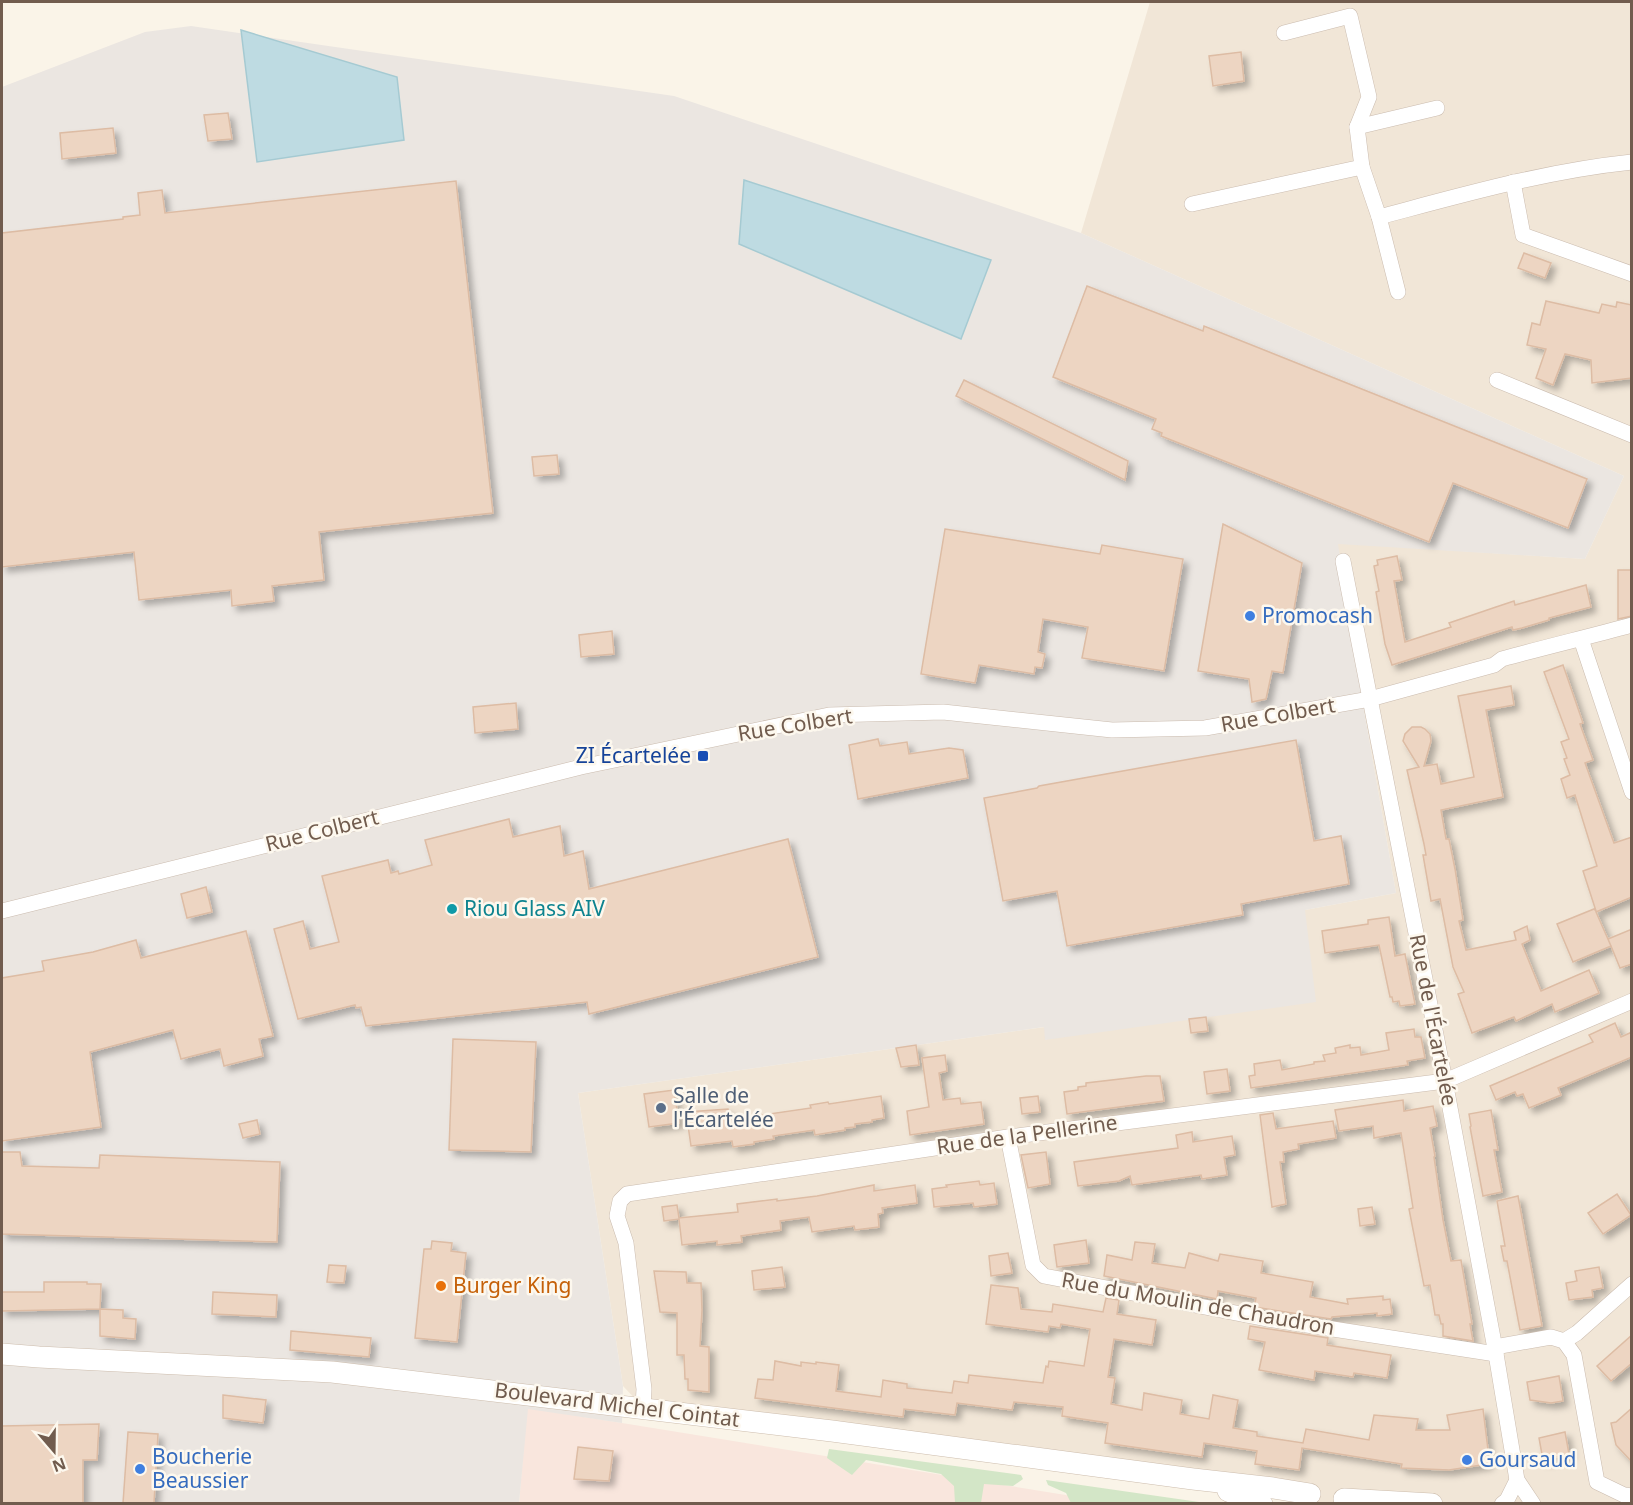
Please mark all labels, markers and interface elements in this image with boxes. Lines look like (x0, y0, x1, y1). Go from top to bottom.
place label: Promocash (1262, 601, 1373, 629)
marker: Promocash (1243, 609, 1257, 623)
street label: Rue Colbert (1218, 690, 1338, 738)
street label: Rue Colbert (735, 701, 855, 747)
place label: ZI Écartelée (576, 741, 691, 769)
marker: ZI Écartelée (696, 749, 710, 763)
street label: Rue Colbert (262, 802, 382, 858)
place label: Riou Glass AIV (464, 894, 605, 922)
marker: Riou Glass AIV (445, 902, 459, 916)
street label: Rue de l'Écartelée (1404, 932, 1464, 1108)
place label: Salle de l'Écartelée (673, 1081, 774, 1133)
marker: Salle de l'Écartelée (654, 1101, 668, 1115)
street label: Rue de la Pellerine (935, 1107, 1119, 1161)
street label: Rue du Moulin de Chaudron (1059, 1265, 1337, 1341)
place label: Burger King (453, 1271, 571, 1299)
marker: Burger King (434, 1279, 448, 1293)
street label: Boulevard Michel Cointat (493, 1375, 742, 1433)
north arrow (24, 1421, 84, 1481)
place label: Boucherie Beaussier (152, 1442, 252, 1494)
place label: Goursaud (1479, 1445, 1576, 1473)
text: N (49, 1453, 69, 1478)
marker: Goursaud (1460, 1453, 1474, 1467)
marker: Boucherie Beaussier (133, 1462, 147, 1476)

